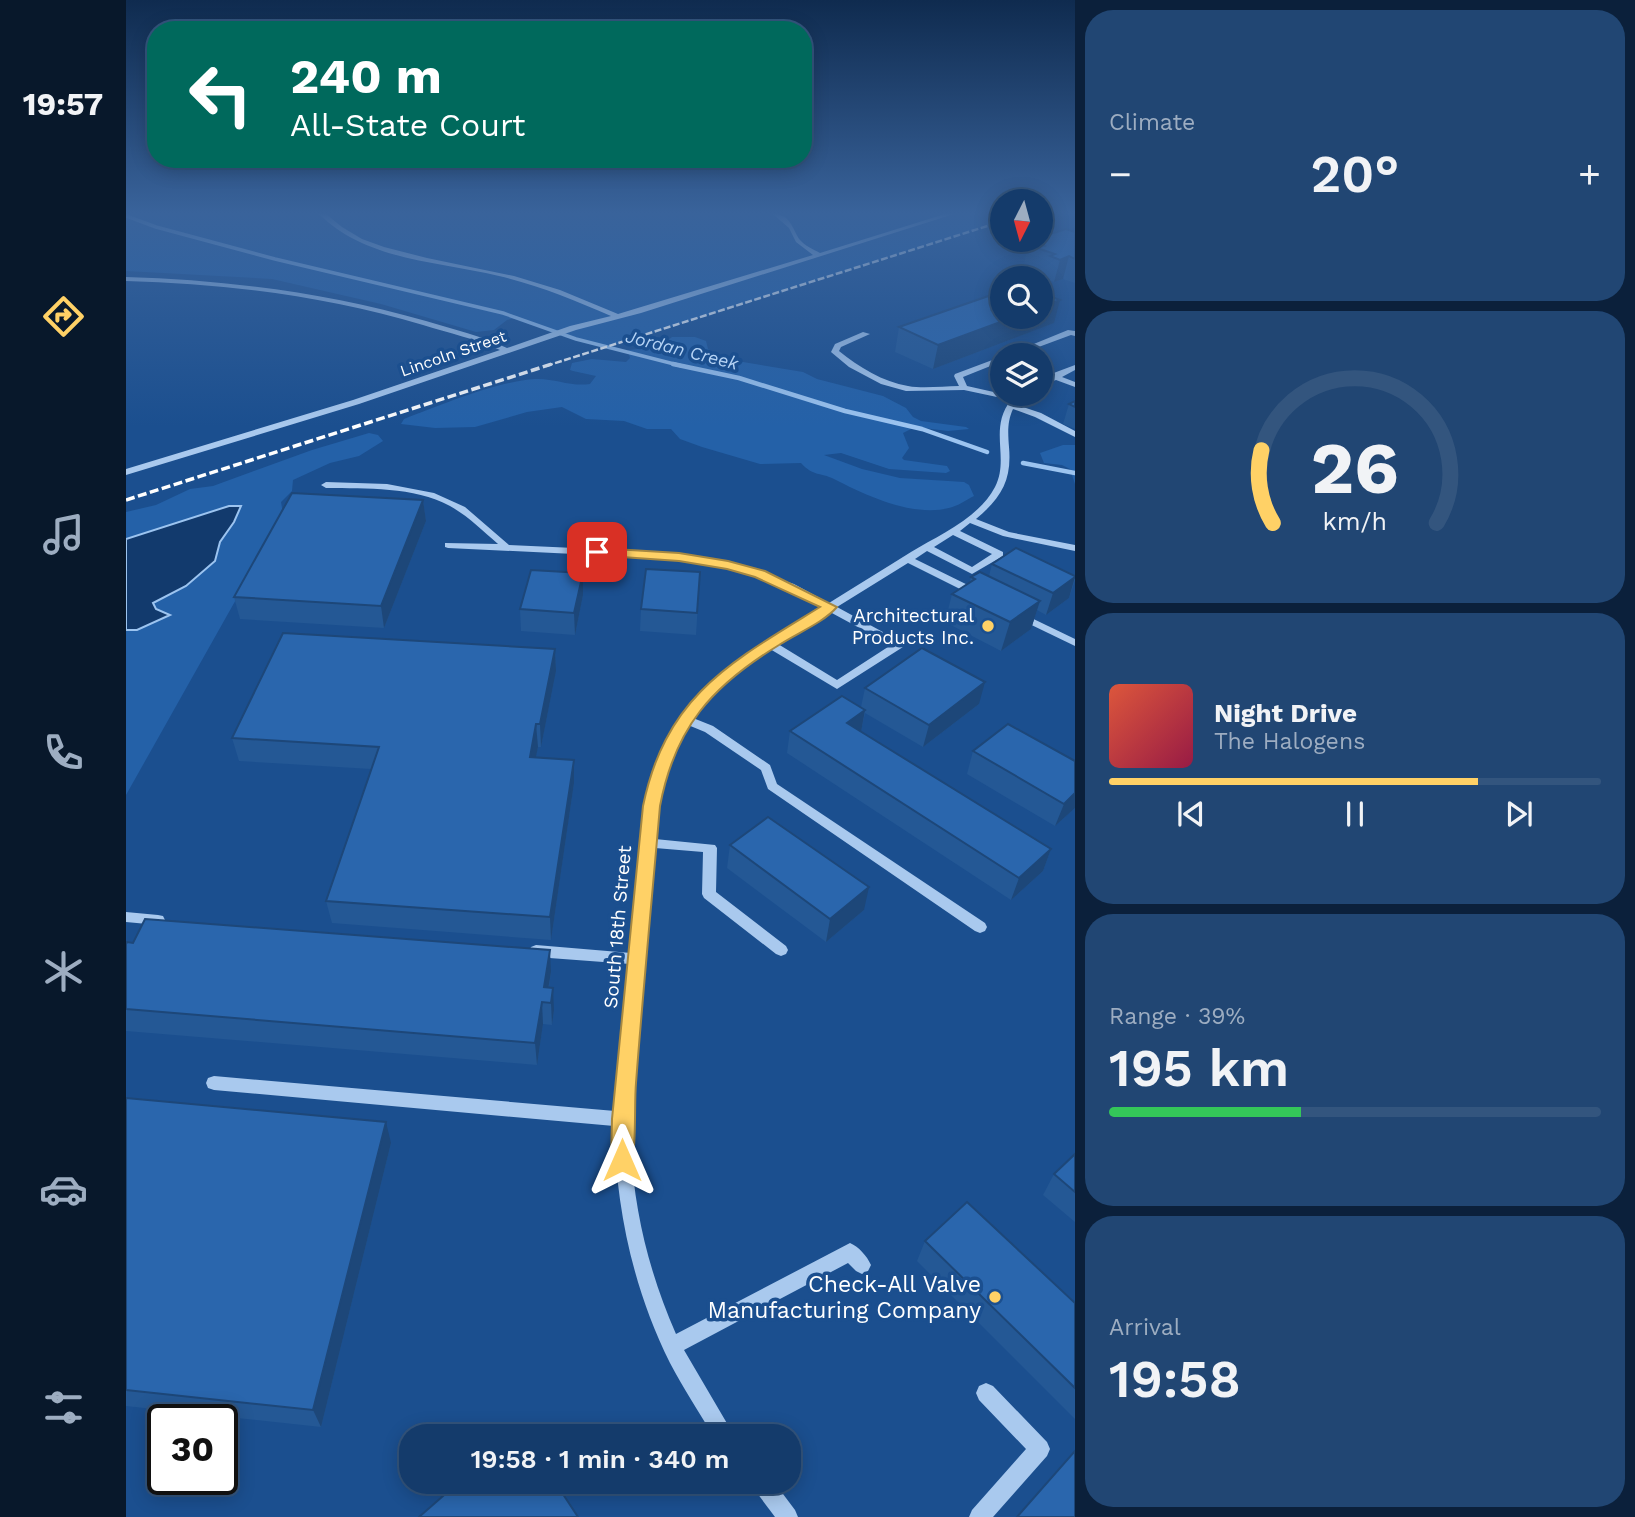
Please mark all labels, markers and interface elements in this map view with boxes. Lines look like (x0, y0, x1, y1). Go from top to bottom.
text: 240 m (290, 47, 442, 105)
icon: left (175, 49, 266, 140)
text: 19:57 (23, 85, 103, 123)
text: All-State Court (290, 106, 526, 144)
text: Climate (1109, 109, 1195, 136)
text: 20° (1311, 144, 1399, 205)
text: − (1109, 152, 1132, 196)
text: + (1578, 152, 1601, 196)
north arrow (990, 189, 1054, 252)
map controls (990, 189, 1053, 406)
button: search (990, 266, 1053, 329)
icon: directions (39, 292, 88, 341)
water label: Jordan Creek (624, 325, 742, 374)
street label: Lincoln Street (398, 326, 509, 380)
button: layers (990, 343, 1053, 406)
text: 26 (1311, 426, 1399, 512)
text: km/h (1323, 507, 1387, 536)
icon: music (39, 510, 88, 559)
pin (567, 522, 627, 582)
icon: arrive (578, 533, 616, 571)
place label: Architectural Products Inc. (852, 604, 974, 649)
marker: Architectural Products Inc. (980, 618, 996, 634)
text: Night Drive (1214, 698, 1357, 728)
icon: phone (39, 728, 88, 777)
text: The Halogens (1214, 728, 1365, 755)
icon: previous (1172, 795, 1210, 833)
icon: pause (1336, 795, 1374, 833)
icon: next (1500, 795, 1538, 833)
street label: South 18th Street (599, 845, 636, 1010)
icon: climate (39, 947, 88, 996)
text: Range · 39% (1109, 1003, 1245, 1030)
text: 195 km (1109, 1038, 1289, 1099)
position arrow (585, 1123, 659, 1197)
icon: car (39, 1165, 88, 1214)
place label: Check-All Valve Manufacturing Company (707, 1271, 981, 1324)
marker: Check-All Valve Manufacturing Company (987, 1289, 1003, 1305)
text: Arrival (1109, 1314, 1181, 1341)
text: 19:58 (1109, 1349, 1241, 1410)
icon: filters (39, 1383, 88, 1432)
speed limit sign: 30 (147, 1404, 238, 1495)
text: 19:58 · 1 min · 340 m (471, 1444, 729, 1474)

